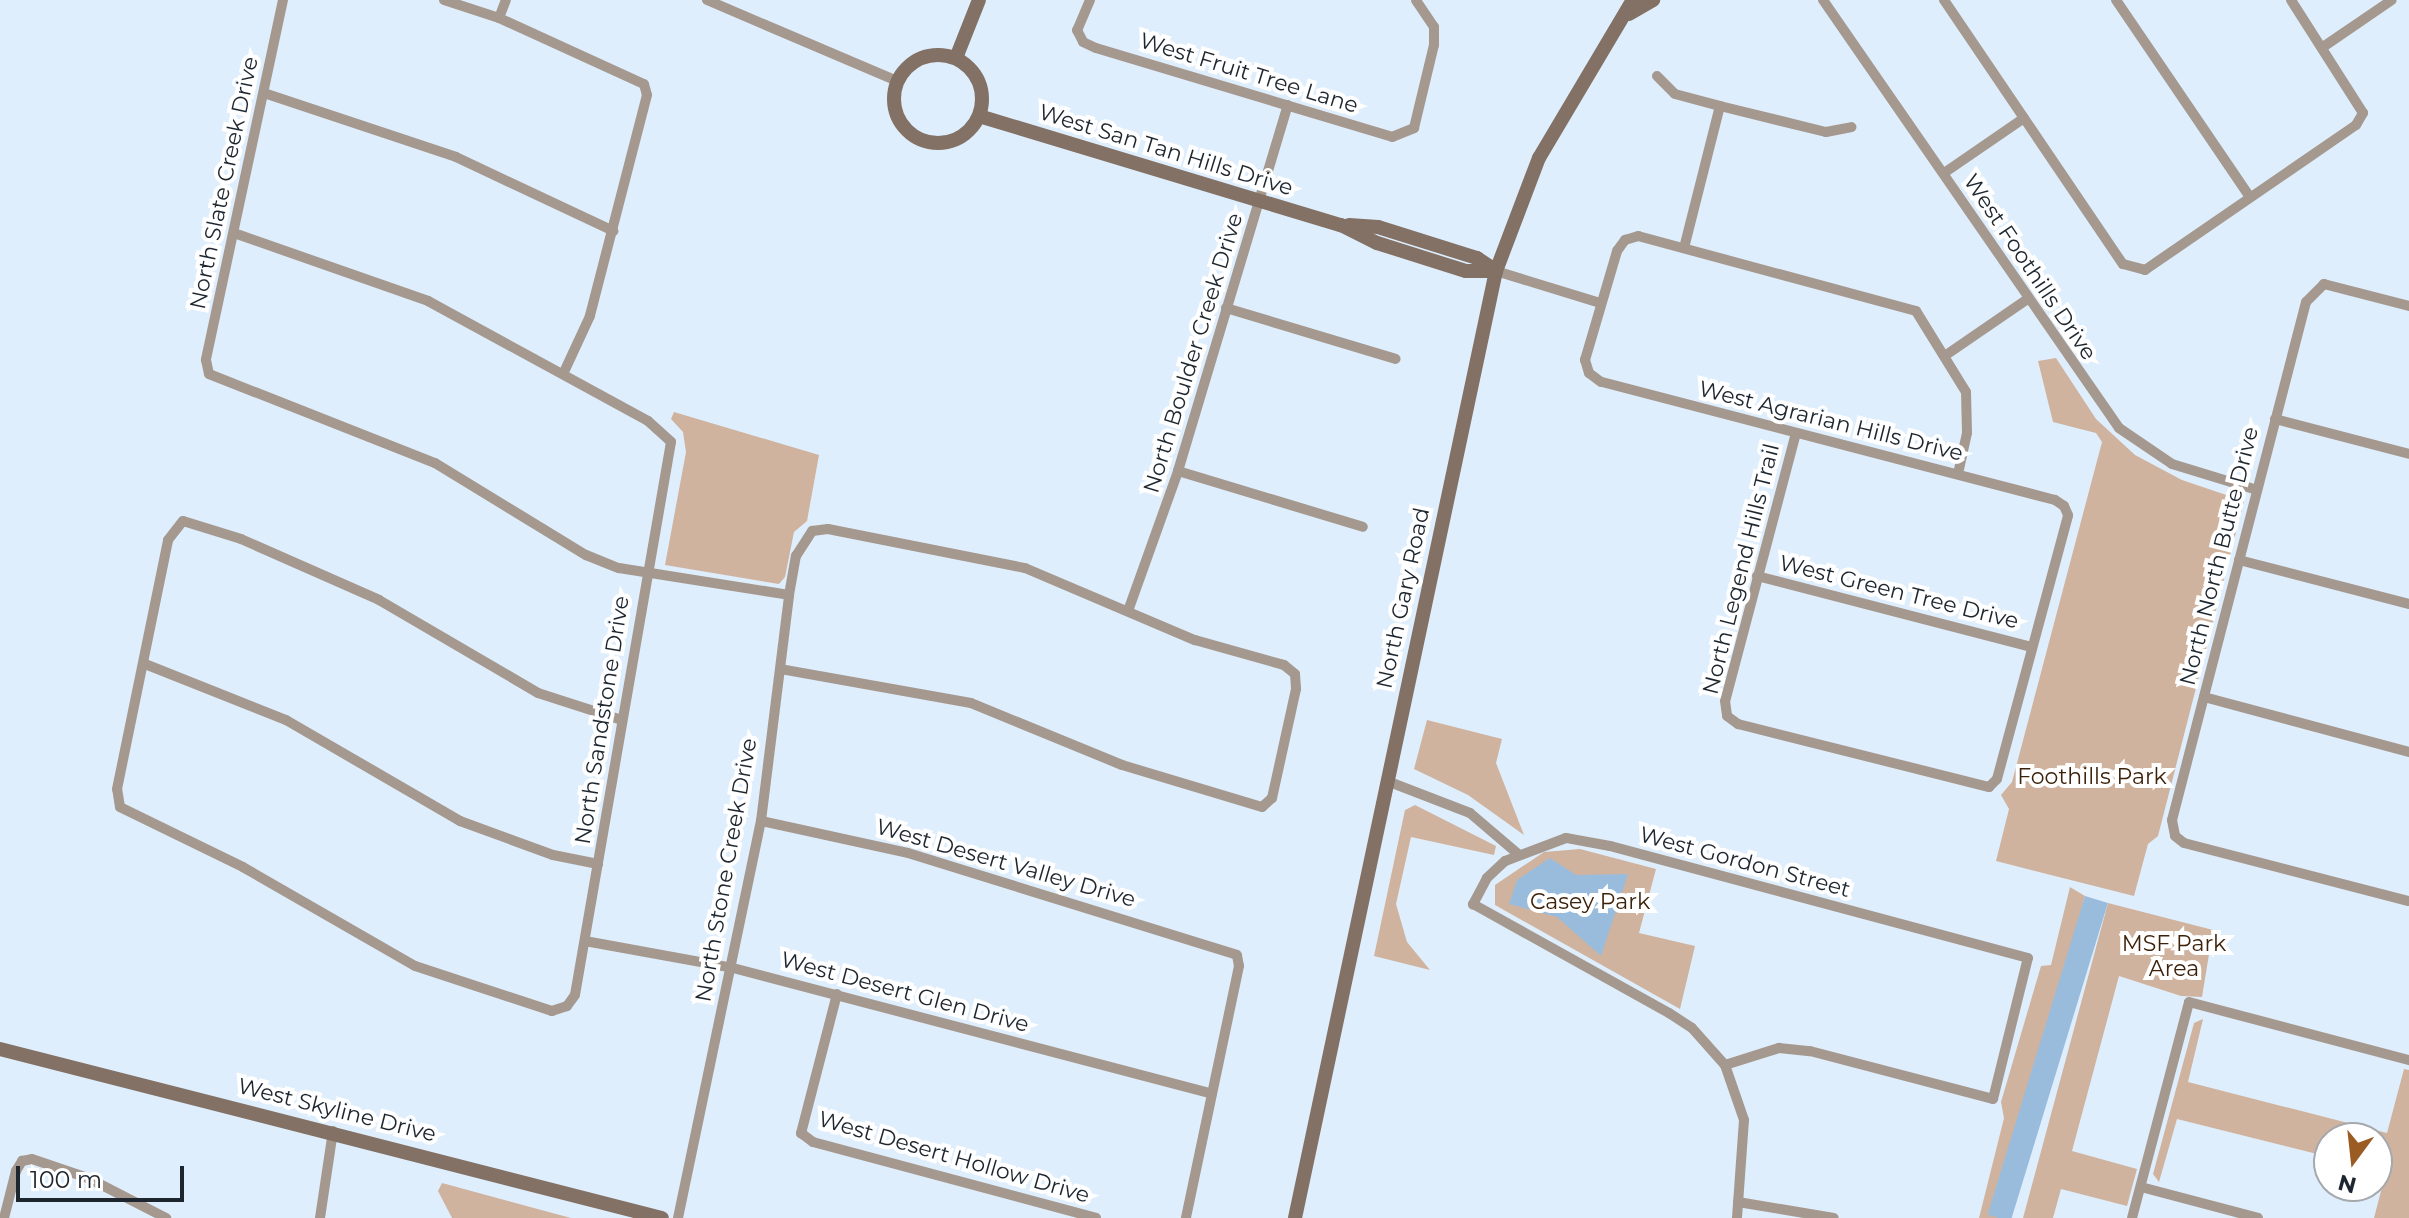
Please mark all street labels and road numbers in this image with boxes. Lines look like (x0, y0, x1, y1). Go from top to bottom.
street label: West Fruit Tree Lane (1137, 27, 1361, 119)
street label: North Slate Creek Drive (184, 54, 264, 312)
street label: West San Tan Hills Drive (1036, 99, 1296, 201)
street label: West Foothills Drive (1958, 169, 2102, 365)
street label: North Boulder Creek Drive (1138, 210, 1248, 496)
street label: West Agrarian Hills Drive (1696, 375, 1966, 467)
street label: North North Butte Drive (2174, 424, 2264, 688)
street label: North Legend Hills Trail (1697, 441, 1785, 697)
street label: North Gary Road (1371, 505, 1435, 691)
street label: West Green Tree Drive (1777, 549, 2021, 635)
street label: North Sandstone Drive (569, 594, 635, 846)
street label: North Stone Creek Drive (690, 736, 762, 1004)
street label: West Desert Valley Drive (873, 813, 1139, 913)
street label: West Gordon Street (1637, 821, 1853, 903)
street label: West Desert Glen Drive (778, 946, 1032, 1038)
street label: West Skyline Drive (235, 1073, 439, 1147)
street label: West Desert Hollow Drive (815, 1106, 1093, 1208)

